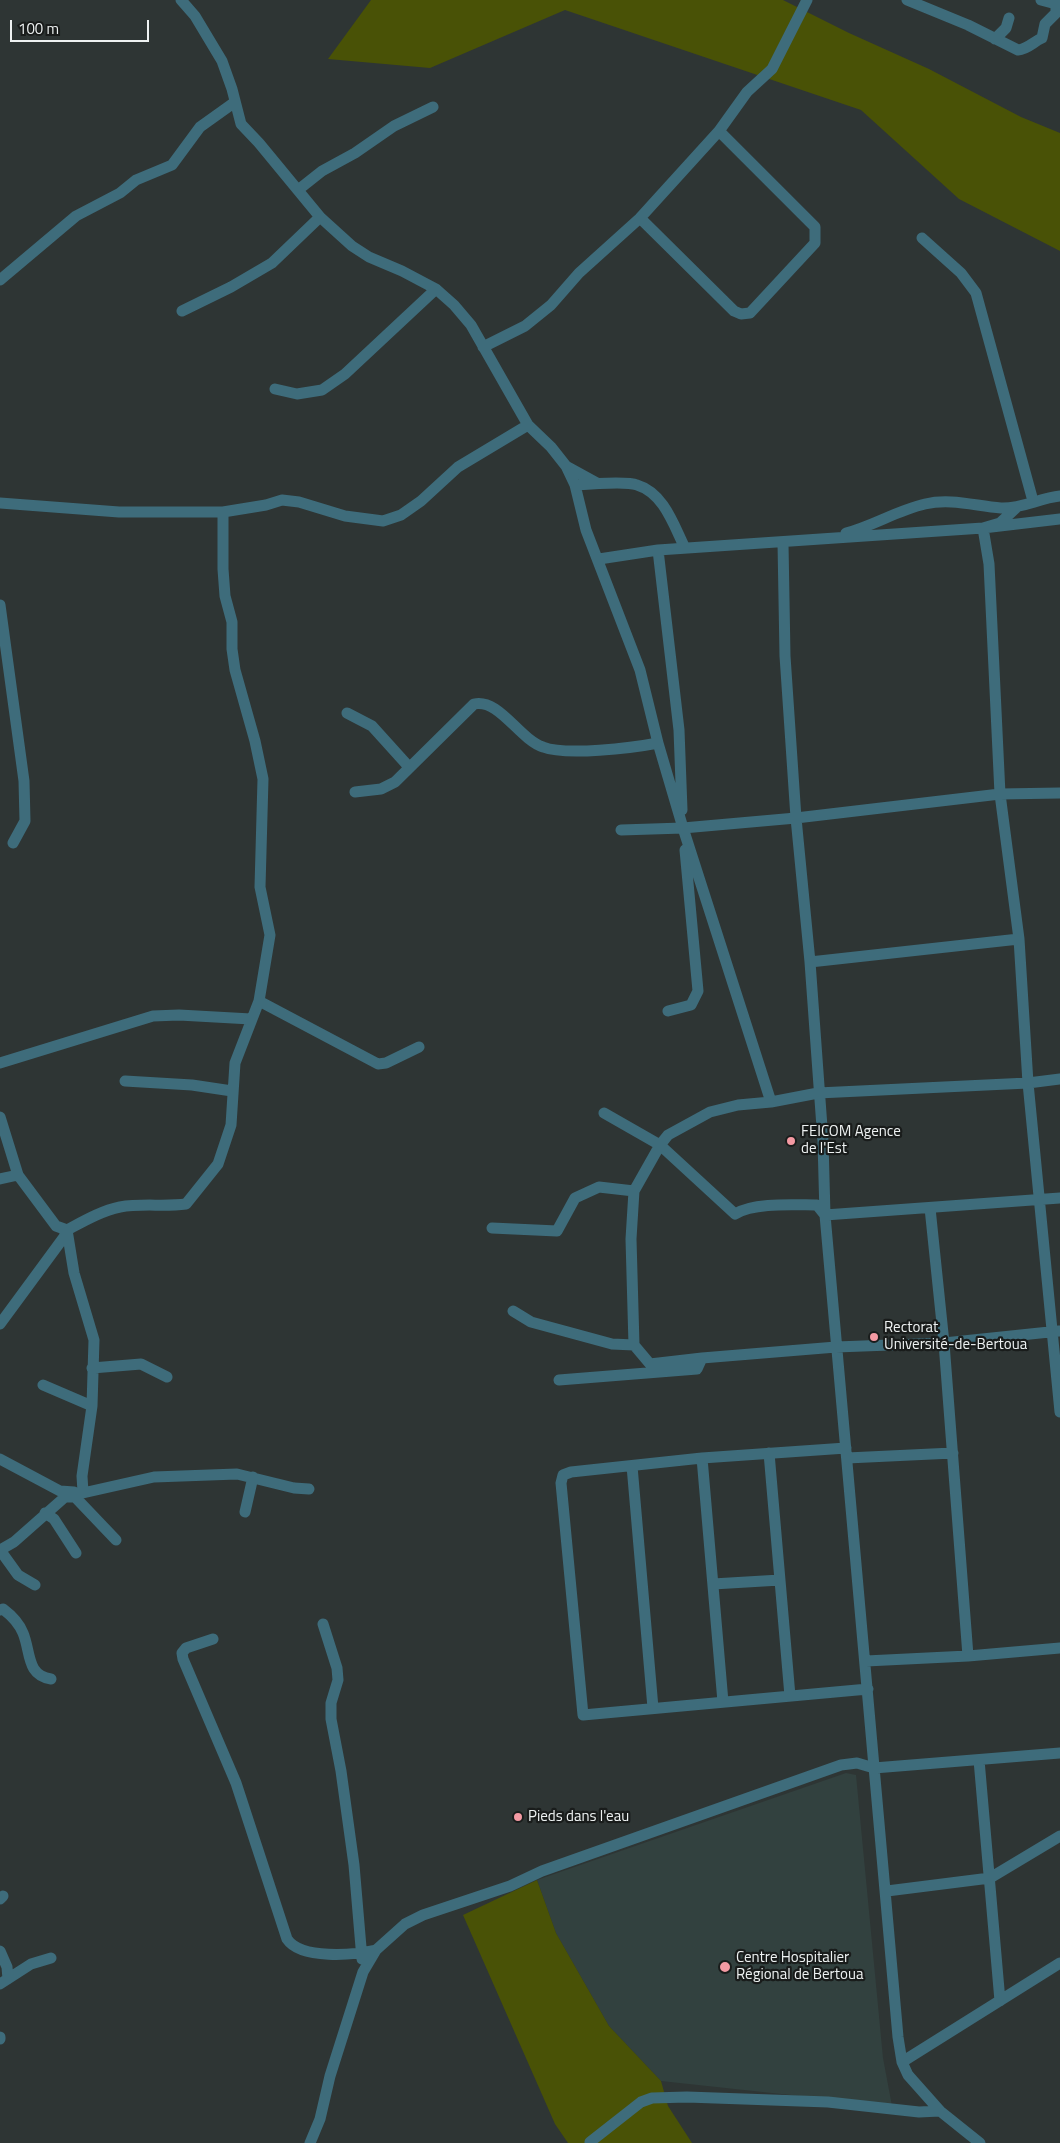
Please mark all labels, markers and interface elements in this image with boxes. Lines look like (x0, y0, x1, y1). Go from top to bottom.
scale bar (12, 10, 151, 42)
text: 100 m (18, 17, 59, 40)
place label: FEICOM Agence de l'Est (801, 1123, 901, 1158)
marker: FEICOM Agence de l'Est (785, 1135, 797, 1147)
place label: Rectorat Université-de-Bertoua (884, 1319, 1027, 1354)
marker: Rectorat Université-de-Bertoua (868, 1331, 880, 1343)
place label: Pieds dans l'eau (528, 1808, 629, 1826)
marker: Pieds dans l'eau (512, 1811, 524, 1823)
place label: Centre Hospitalier Régional de Bertoua (736, 1949, 863, 1984)
marker: Centre Hospitalier Régional de Bertoua (718, 1960, 732, 1974)

